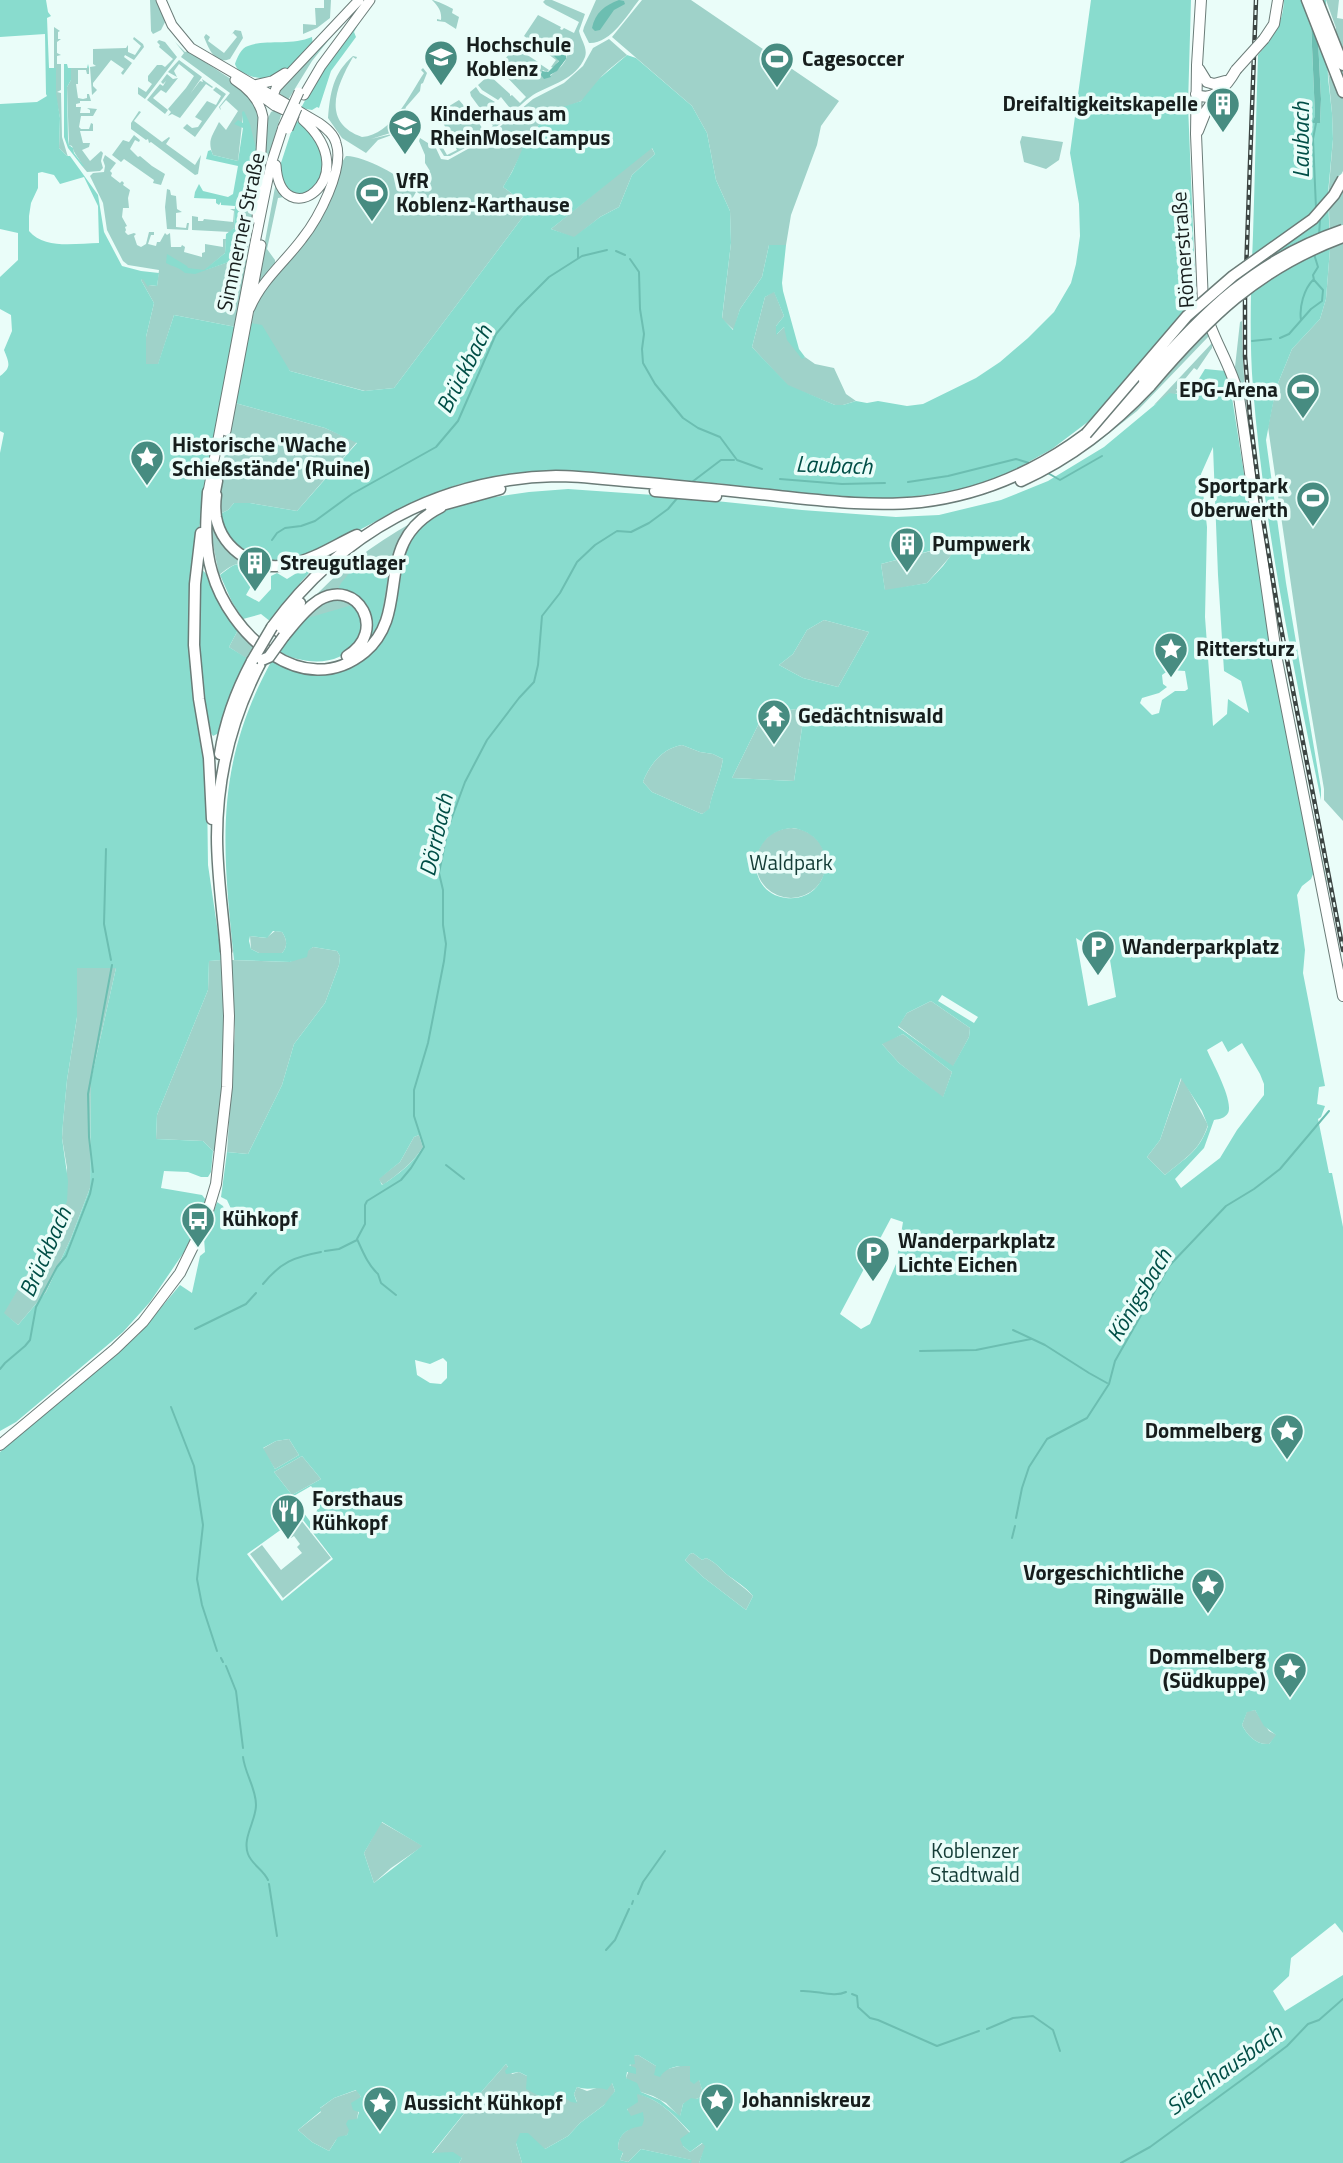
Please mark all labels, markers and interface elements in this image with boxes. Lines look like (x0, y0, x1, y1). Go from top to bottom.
place label: Hochschule Koblenz (466, 28, 571, 84)
school or university icon: Hochschule Koblenz (422, 38, 460, 87)
sports icon: Cagesoccer (758, 40, 796, 89)
place label: Cagesoccer (802, 42, 904, 74)
building icon: Dreifaltigkeitskapelle (1204, 85, 1242, 134)
place label: Dreifaltigkeitskapelle (1002, 87, 1198, 119)
place label: Kinderhaus am RheinMoselCampus (430, 97, 611, 153)
water label: Laubach (1283, 101, 1318, 178)
school or university icon: Kinderhaus am RheinMoselCampus (386, 107, 424, 156)
street label: Simmerner Straße (208, 149, 272, 314)
place label: VfR Koblenz-Karthause (396, 164, 570, 220)
sports icon: VfR Koblenz-Karthause (353, 174, 391, 223)
street label: Römerstraße (1162, 191, 1202, 309)
water label: Brückbach (426, 318, 501, 419)
sports icon: EPG-Arena (1284, 371, 1322, 420)
place label: EPG-Arena (1179, 373, 1278, 405)
place label: Historische 'Wache Schießstände' (Ruine) (172, 428, 370, 484)
place icon: Historische 'Wache Schießstände' (Ruine) (128, 438, 166, 487)
water label: Laubach (795, 446, 873, 483)
place label: Sportpark Oberwerth (1190, 469, 1288, 525)
sports icon: Sportpark Oberwerth (1294, 479, 1332, 528)
building icon: Pumpwerk (888, 525, 926, 574)
place label: Pumpwerk (932, 527, 1031, 559)
building icon: Streugutlager (236, 544, 274, 593)
place label: Streugutlager (280, 546, 406, 578)
place icon: Rittersturz (1152, 630, 1190, 679)
place label: Rittersturz (1196, 632, 1295, 664)
temple icon: Gedächtniswald (755, 697, 793, 746)
place label: Gedächtniswald (798, 699, 944, 731)
water label: Dörrbach (409, 790, 462, 880)
park label: Waldpark (749, 846, 833, 878)
parking icon: Wanderparkplatz (1079, 928, 1117, 977)
place label: Wanderparkplatz (1122, 930, 1279, 962)
bus stop icon: Kühkopf (179, 1200, 217, 1249)
water label: Brückbach (9, 1201, 80, 1302)
place label: Kühkopf (222, 1202, 299, 1234)
place label: Wanderparkplatz Lichte Eichen (898, 1224, 1055, 1280)
parking icon: Wanderparkplatz Lichte Eichen (854, 1234, 892, 1283)
water label: Königsbach (1097, 1241, 1180, 1348)
place icon: Dommelberg (1268, 1412, 1306, 1461)
place label: Dommelberg (1145, 1414, 1262, 1446)
place label: Forsthaus Kühkopf (312, 1482, 403, 1538)
restaurant icon: Forsthaus Kühkopf (269, 1492, 307, 1541)
place label: Vorgeschichtliche Ringwälle (1023, 1556, 1184, 1612)
place icon: Vorgeschichtliche Ringwälle (1189, 1566, 1227, 1615)
place label: Dommelberg (Südkuppe) (1149, 1640, 1266, 1696)
place icon: Dommelberg (Südkuppe) (1271, 1650, 1309, 1699)
park label: Koblenzer Stadtwald (930, 1834, 1020, 1890)
water label: Siechhausbach (1159, 2015, 1289, 2124)
place icon: Johanniskreuz (698, 2081, 736, 2130)
place label: Johanniskreuz (742, 2083, 871, 2115)
place icon: Aussicht Kühkopf (361, 2084, 399, 2133)
place label: Aussicht Kühkopf (404, 2086, 563, 2118)

